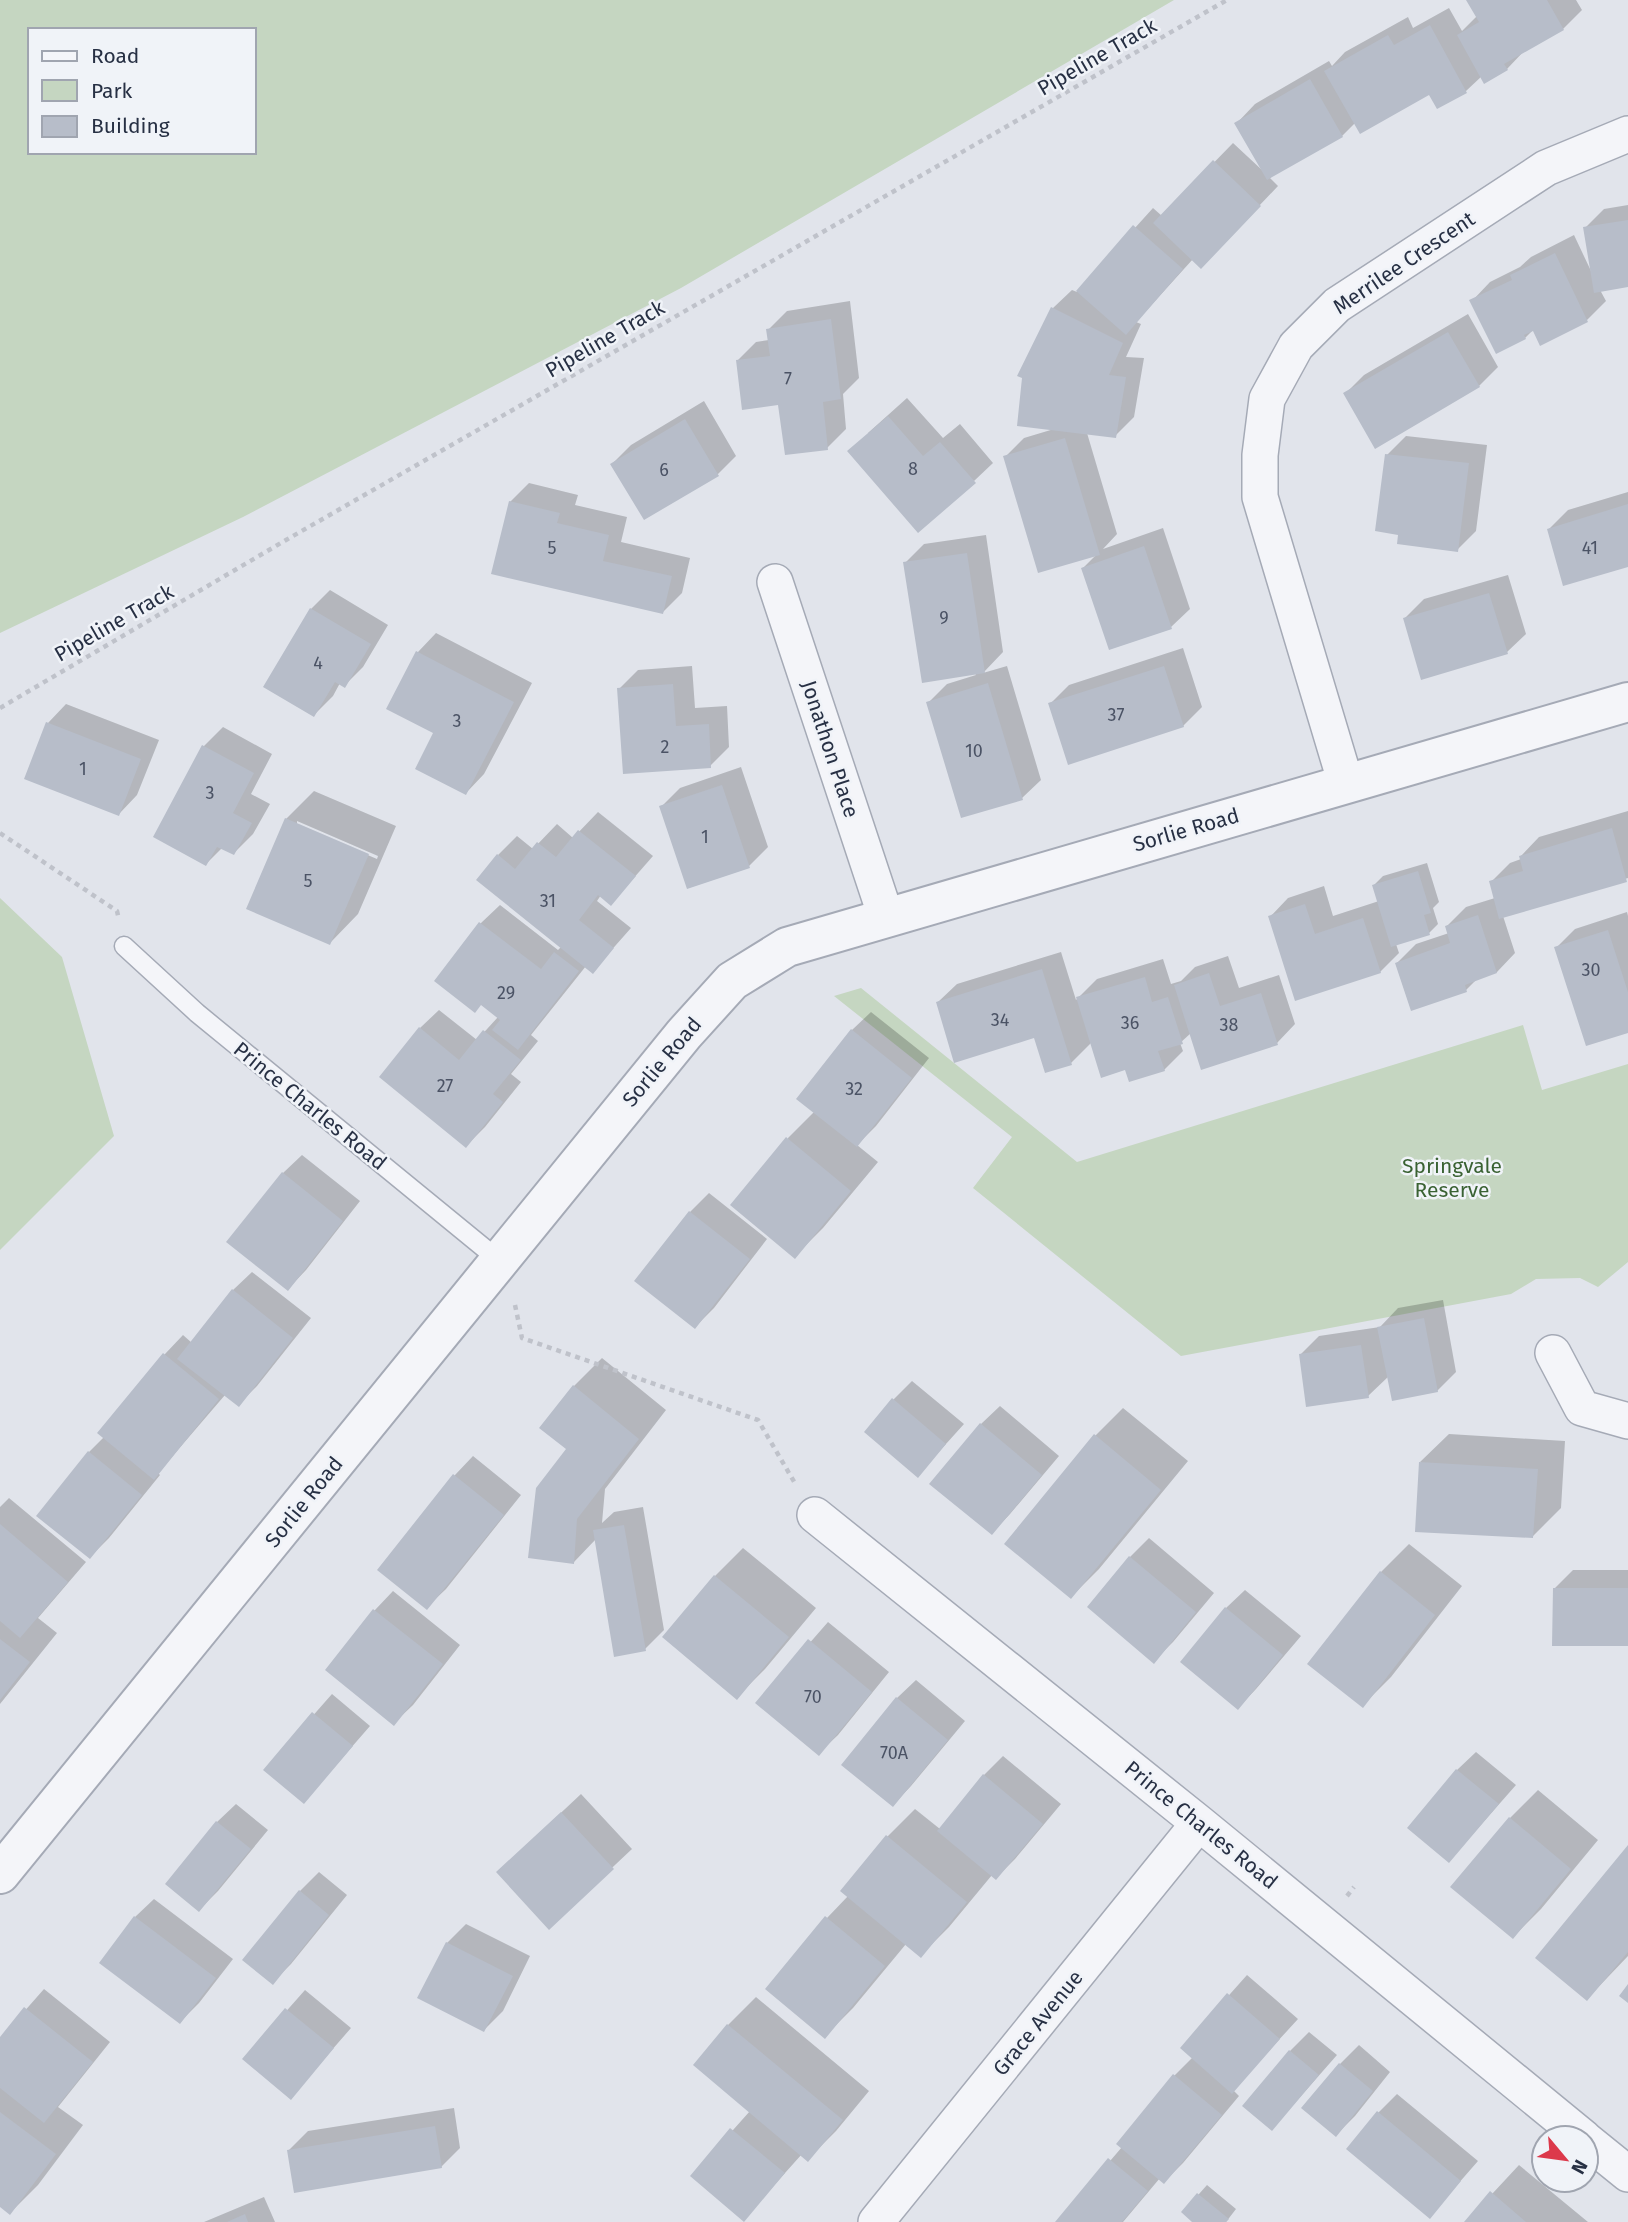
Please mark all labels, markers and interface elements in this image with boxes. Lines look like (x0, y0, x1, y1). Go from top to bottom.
street label: Pipeline Track (1033, 12, 1161, 102)
legend (28, 28, 256, 154)
text: Road (91, 43, 139, 69)
text: Park (91, 78, 133, 104)
text: Building (91, 113, 170, 139)
street label: Merrilee Crescent (1328, 206, 1480, 320)
street label: Pipeline Track (541, 294, 669, 384)
house number: 7 (784, 368, 792, 390)
house number: 8 (908, 458, 918, 480)
house number: 6 (659, 459, 669, 481)
house number: 5 (547, 537, 557, 559)
house number: 41 (1582, 537, 1598, 559)
street label: Pipeline Track (50, 578, 178, 668)
house number: 9 (939, 607, 949, 629)
house number: 4 (313, 652, 323, 674)
street label: Jonathon Place (796, 677, 864, 821)
house number: 37 (1108, 704, 1124, 726)
house number: 3 (453, 710, 461, 732)
house number: 2 (661, 736, 670, 758)
house number: 10 (965, 740, 983, 762)
house number: 1 (79, 758, 87, 780)
house number: 3 (206, 782, 214, 804)
street label: Sorlie Road (1130, 802, 1242, 858)
house number: 1 (701, 826, 709, 848)
house number: 5 (303, 870, 313, 892)
house number: 31 (540, 890, 556, 912)
house number: 30 (1581, 959, 1601, 981)
house number: 29 (497, 982, 515, 1004)
house number: 34 (991, 1009, 1010, 1031)
street label: Sorlie Road (617, 1012, 707, 1112)
house number: 36 (1121, 1012, 1139, 1034)
house number: 38 (1220, 1014, 1239, 1036)
street label: Prince Charles Road (228, 1036, 392, 1176)
house number: 27 (437, 1075, 453, 1097)
house number: 32 (845, 1078, 863, 1100)
park label: Springvale Reserve (1402, 1153, 1502, 1203)
street label: Sorlie Road (259, 1451, 349, 1553)
house number: 70 (804, 1686, 822, 1708)
house number: 70A (880, 1742, 909, 1764)
street label: Prince Charles Road (1119, 1755, 1283, 1895)
street label: Grace Avenue (988, 1965, 1088, 2081)
north arrow (1530, 2124, 1600, 2194)
text: N (1566, 2156, 1593, 2178)

